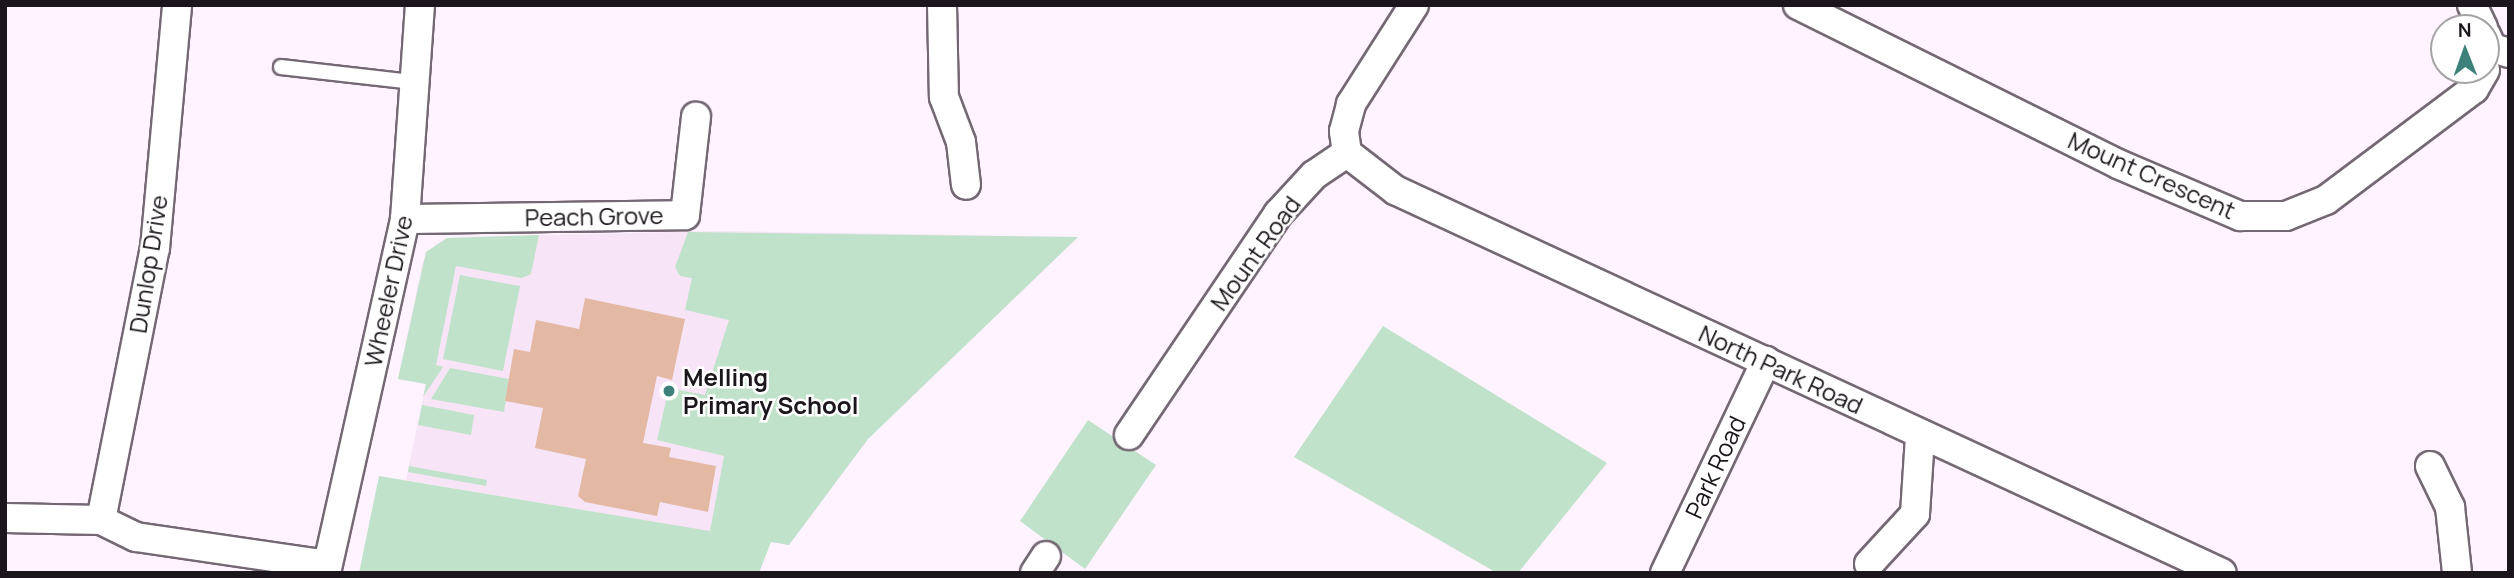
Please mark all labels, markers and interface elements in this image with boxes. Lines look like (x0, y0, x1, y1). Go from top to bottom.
north arrow (2430, 14, 2500, 84)
text: N (2458, 17, 2472, 43)
street label: Mount Crescent (2064, 125, 2240, 225)
street label: Mount Road (1204, 190, 1306, 316)
street label: Dunlop Drive (123, 193, 173, 335)
street label: Peach Grove (524, 200, 664, 232)
street label: Wheeler Drive (358, 213, 418, 369)
street label: North Park Road (1695, 318, 1867, 420)
place label: Melling Primary School (683, 363, 858, 419)
marker: Melling Primary School (661, 383, 677, 399)
street label: Park Road (1679, 411, 1751, 523)

